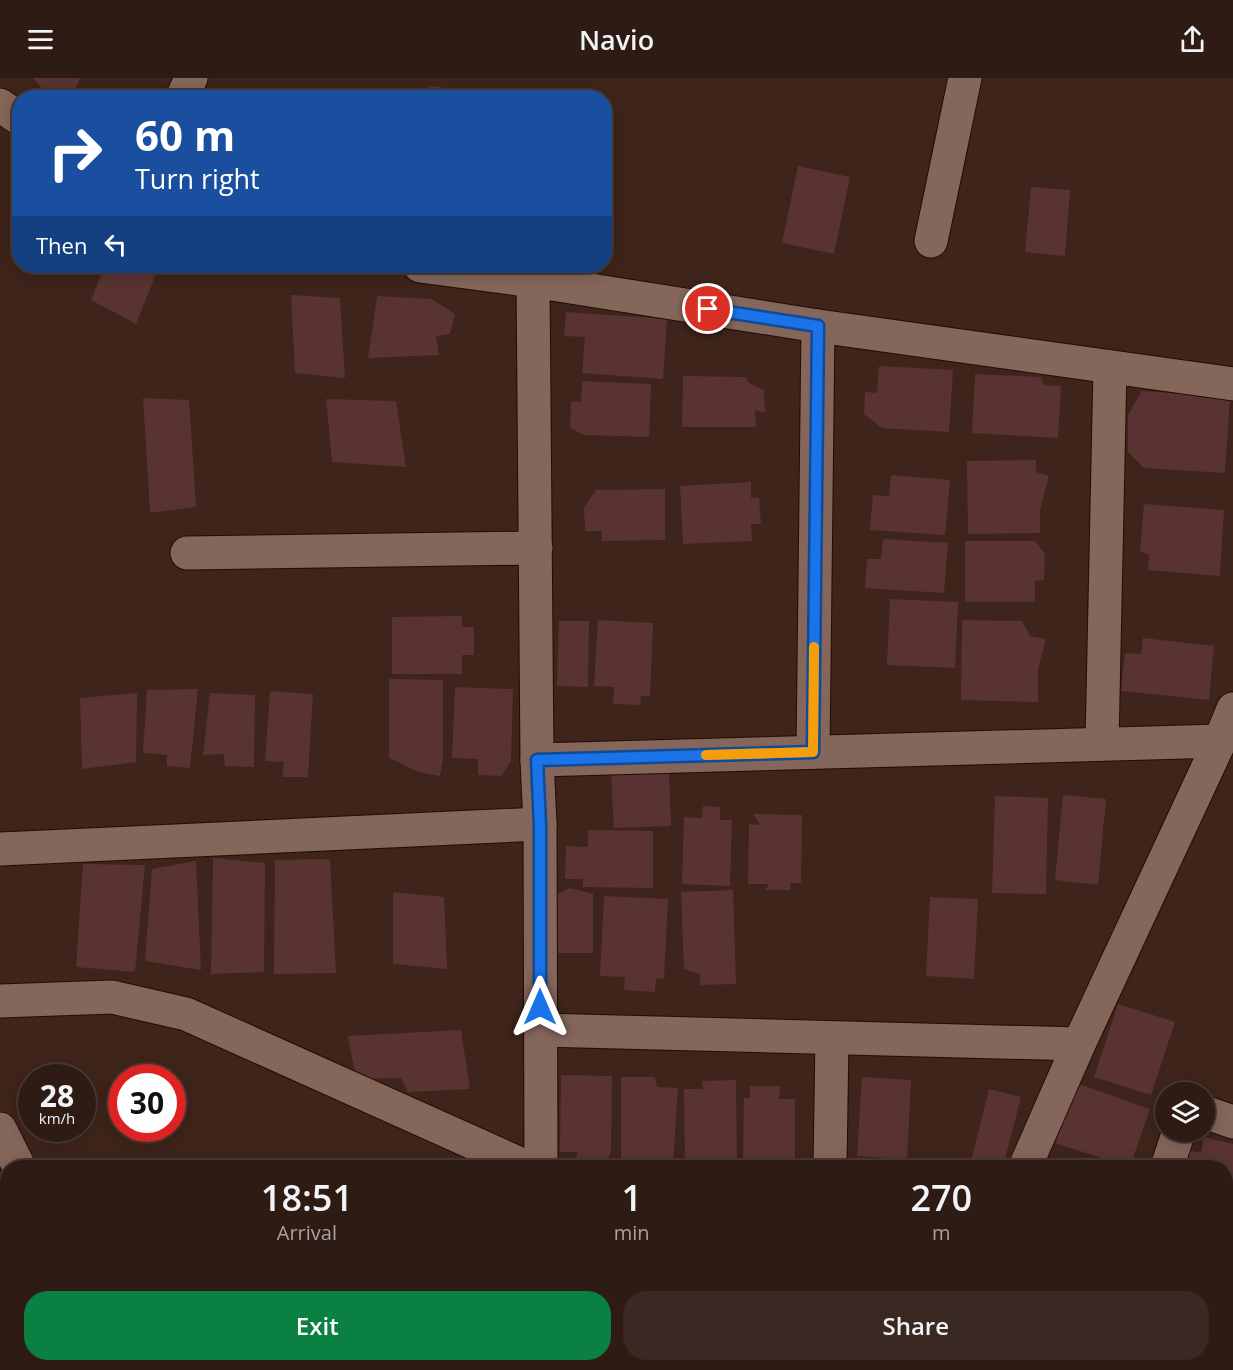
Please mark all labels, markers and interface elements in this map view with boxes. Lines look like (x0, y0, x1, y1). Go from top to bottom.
text: Navio (579, 21, 654, 58)
icon: menu (24, 23, 57, 56)
icon: share (1176, 23, 1209, 56)
text: 60 m (135, 106, 235, 163)
icon: right (36, 114, 114, 192)
text: Turn right (135, 160, 260, 197)
icon: left (99, 228, 132, 261)
text: Then (36, 230, 87, 260)
pin (682, 283, 733, 334)
icon: arrive (691, 292, 724, 325)
position arrow (508, 975, 572, 1039)
speed limit sign: 30 (108, 1064, 186, 1142)
text: 28 (40, 1075, 74, 1116)
map controls (1155, 1082, 1215, 1142)
button: layers (1155, 1082, 1215, 1142)
text: km/h (39, 1108, 75, 1128)
text: 18:51 (261, 1173, 353, 1222)
text: 1 (621, 1173, 642, 1222)
text: 270 (910, 1173, 972, 1222)
text: Arrival (277, 1219, 337, 1246)
text: min (614, 1219, 650, 1246)
text: m (932, 1219, 951, 1246)
button: Exit (24, 1291, 611, 1360)
button: Share (623, 1291, 1209, 1360)

